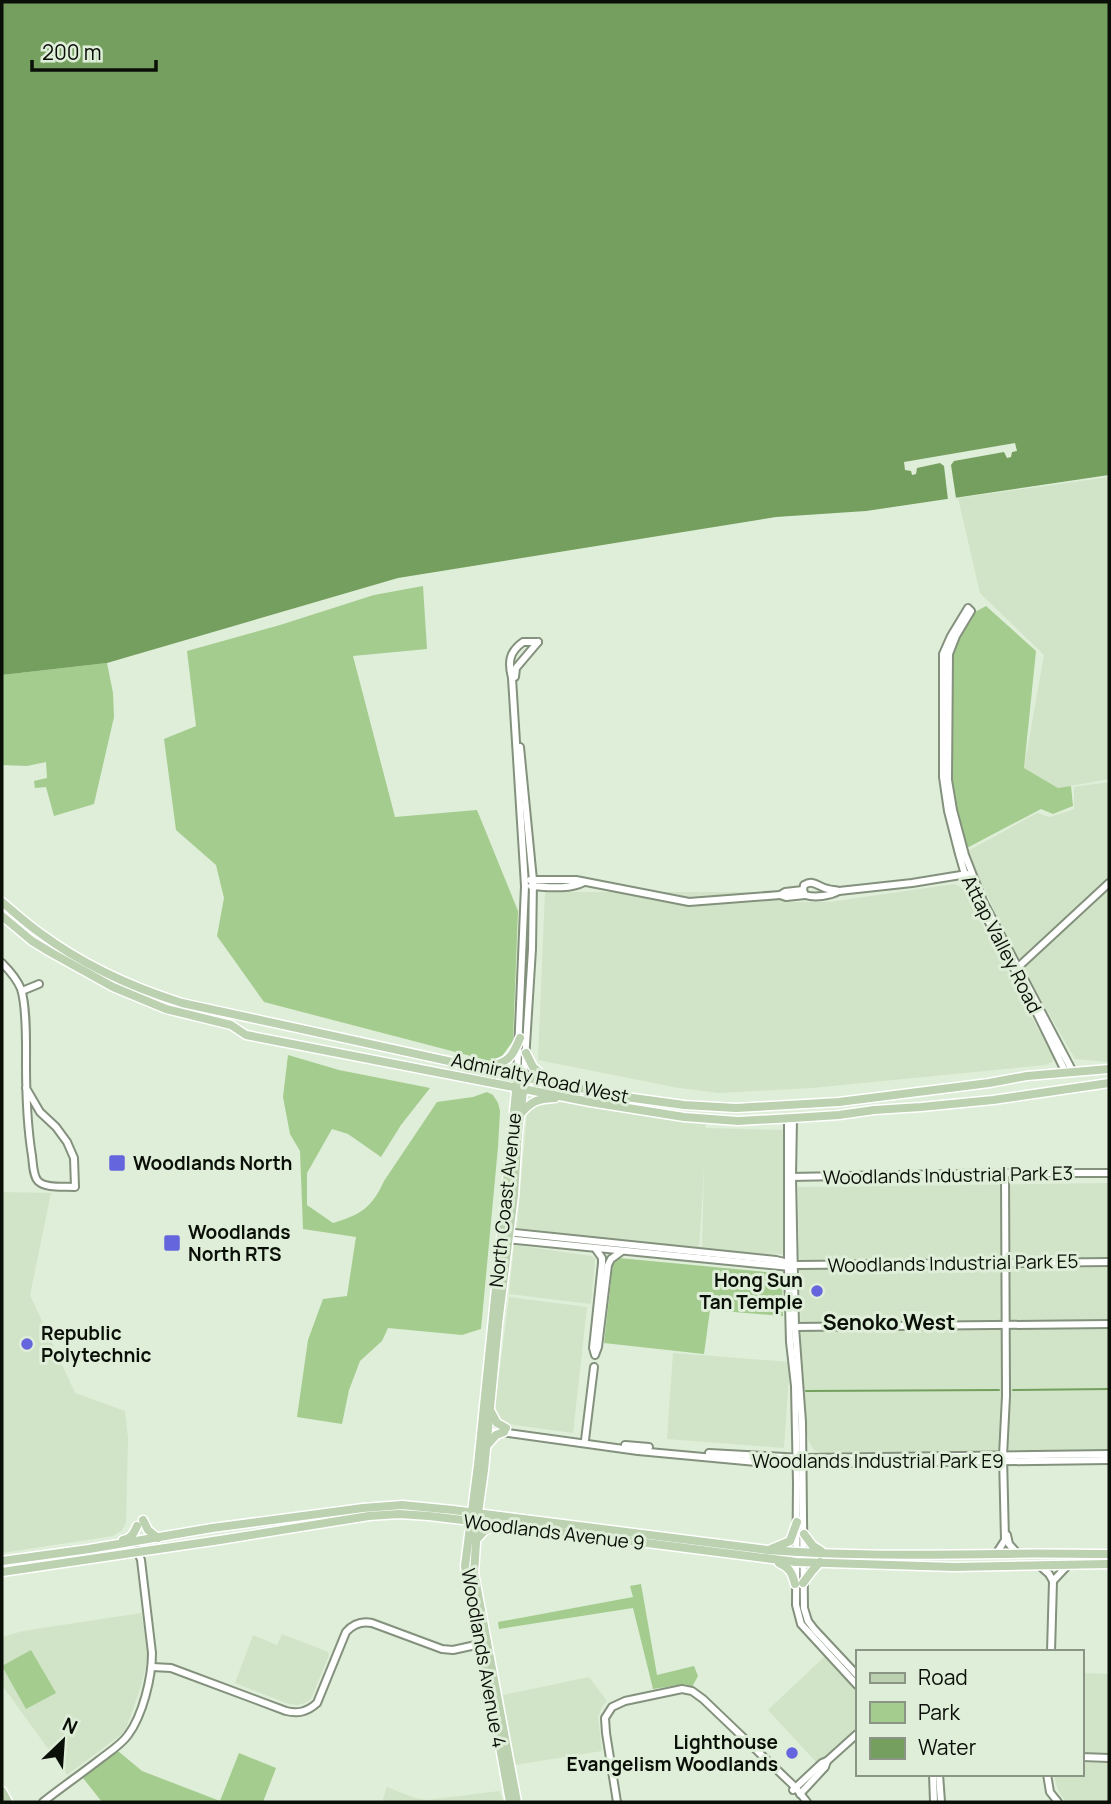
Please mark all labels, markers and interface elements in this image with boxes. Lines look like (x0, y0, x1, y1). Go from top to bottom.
scale bar (32, 28, 156, 72)
text: 200 m (42, 38, 102, 66)
street label: Attap Valley Road (956, 871, 1048, 1017)
street label: Admiralty Road West (449, 1047, 631, 1109)
street label: North Coast Avenue (483, 1111, 527, 1289)
place label: Woodlands North (133, 1150, 293, 1176)
marker: Woodlands North (107, 1153, 127, 1173)
street label: Woodlands Industrial Park E3 (823, 1160, 1073, 1190)
place label: Woodlands North RTS (188, 1219, 291, 1267)
marker: Woodlands North RTS (162, 1233, 182, 1253)
street label: Woodlands Industrial Park E5 (827, 1248, 1079, 1278)
place label: Hong Sun Tan Temple (699, 1267, 803, 1315)
marker: Hong Sun Tan Temple (809, 1283, 825, 1299)
district label: Senoko West (823, 1308, 955, 1336)
place label: Republic Polytechnic (41, 1320, 152, 1368)
marker: Republic Polytechnic (19, 1336, 35, 1352)
street label: Woodlands Industrial Park E9 (752, 1448, 1004, 1474)
street label: Woodlands Avenue 9 (462, 1508, 646, 1556)
street label: Woodlands Avenue 4 (455, 1566, 513, 1750)
legend (856, 1650, 1083, 1776)
text: Road (918, 1663, 968, 1691)
text: Park (918, 1698, 960, 1726)
north arrow (28, 1706, 98, 1776)
text: N (59, 1711, 82, 1740)
place label: Lighthouse Evangelism Woodlands (567, 1729, 778, 1777)
text: Water (918, 1733, 977, 1761)
marker: Lighthouse Evangelism Woodlands (784, 1745, 800, 1761)

